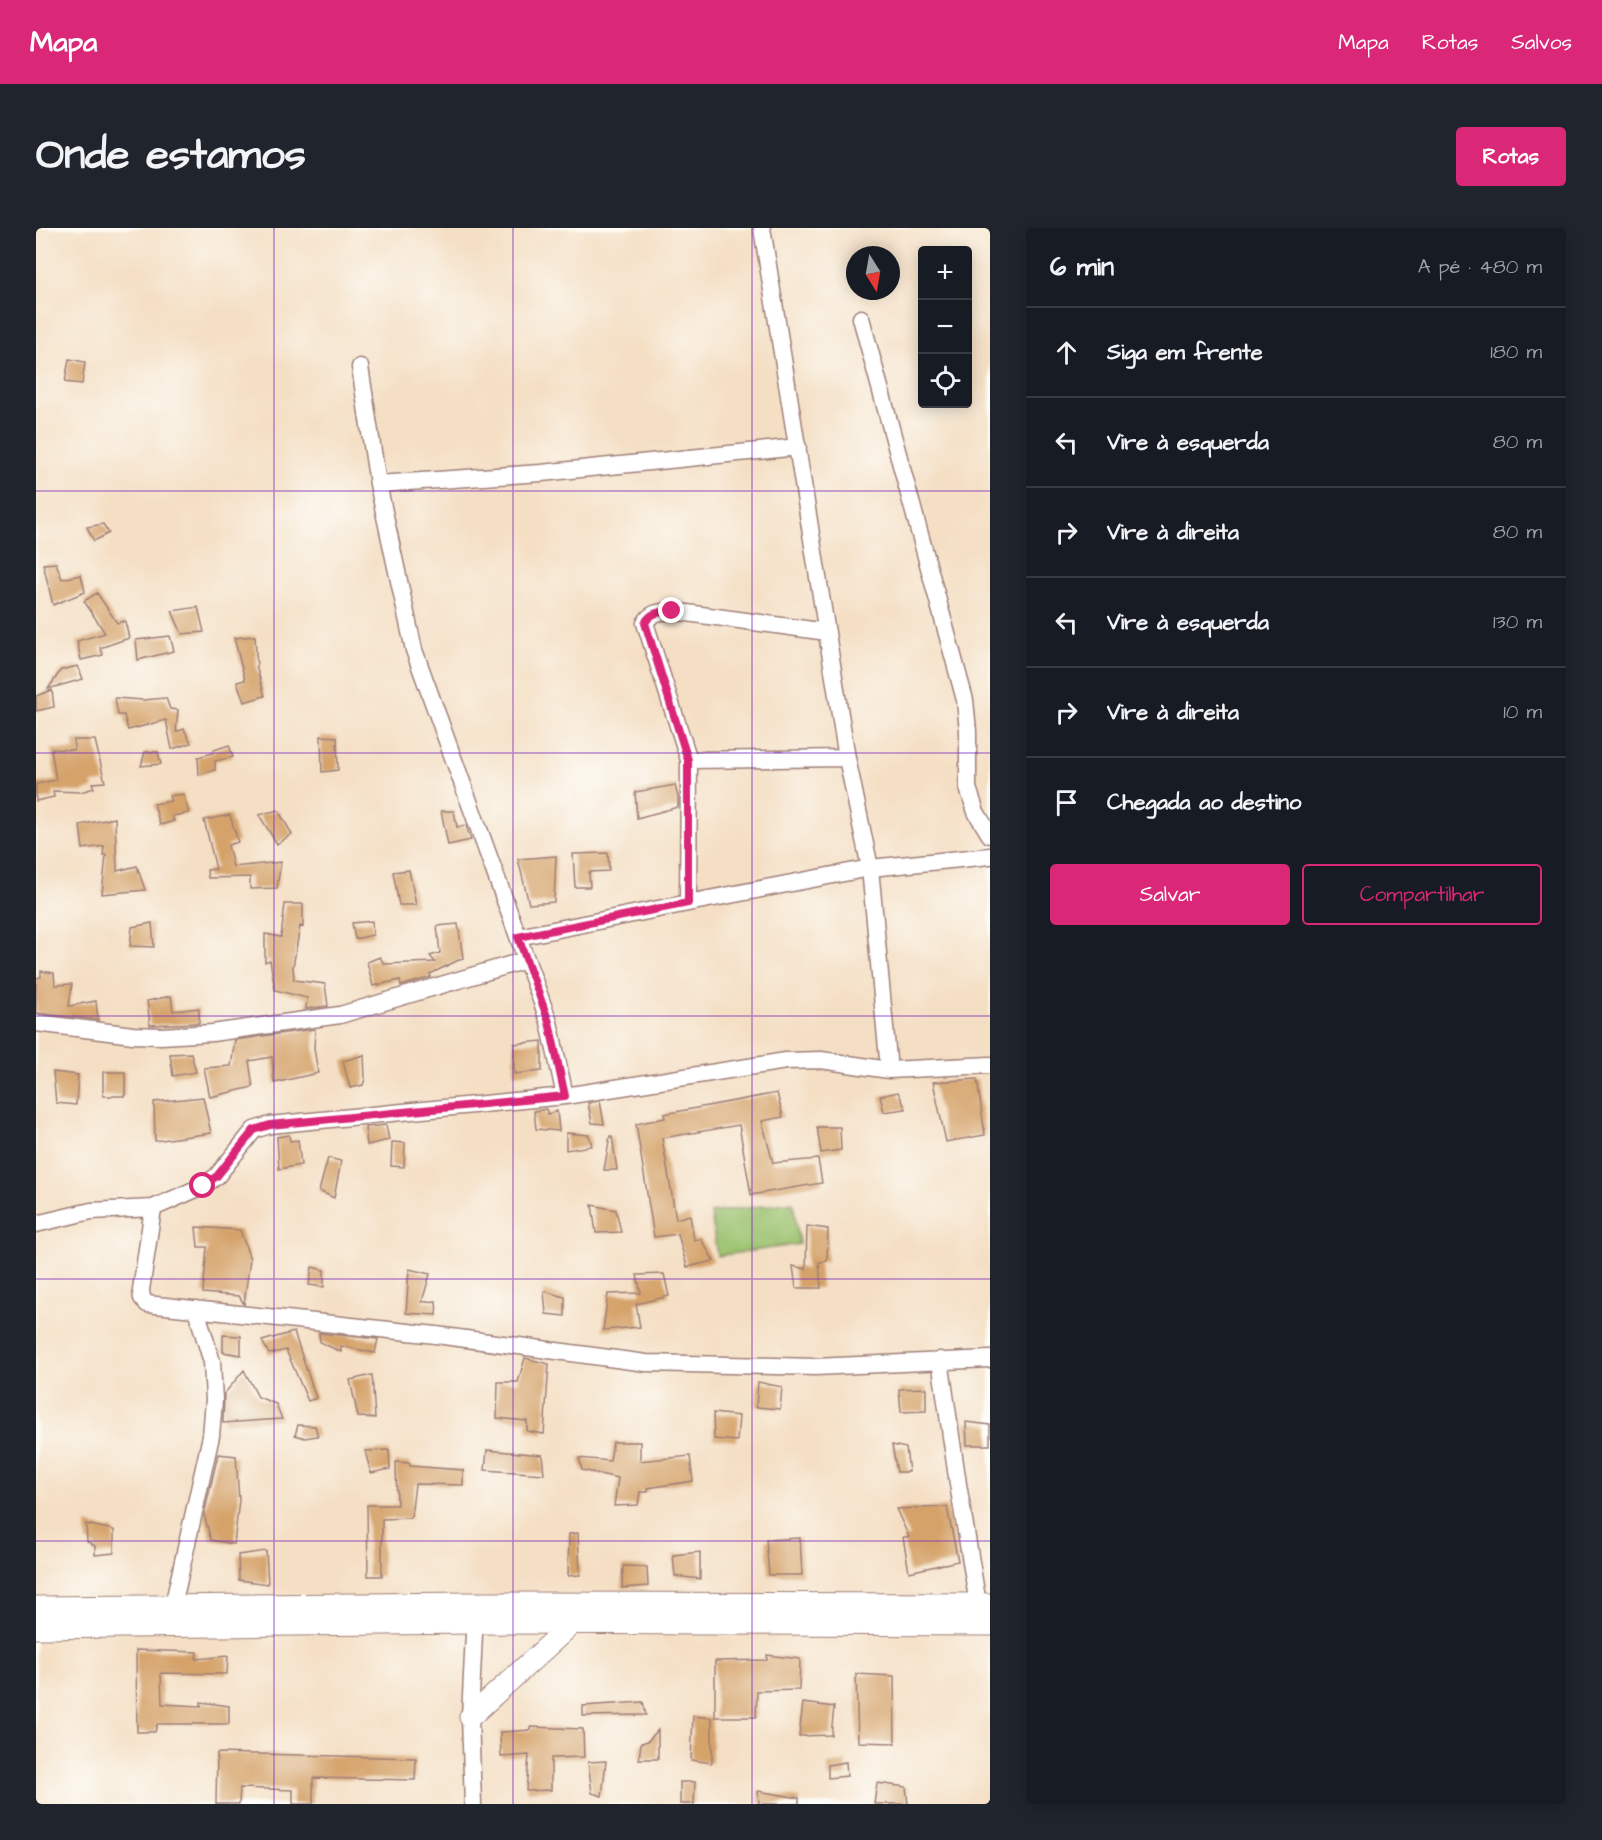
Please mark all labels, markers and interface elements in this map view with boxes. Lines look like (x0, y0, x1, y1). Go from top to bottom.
text: Mapa (30, 23, 97, 62)
text: Mapa (1338, 28, 1389, 57)
text: Rotas (1422, 28, 1478, 57)
text: Salvos (1511, 28, 1572, 57)
text: Onde estamos (36, 127, 306, 185)
button: Rotas (1456, 127, 1566, 186)
north arrow (846, 246, 900, 300)
map controls (918, 246, 972, 408)
button: + (918, 246, 972, 300)
text: 6 min (1050, 249, 1114, 285)
text: A pé · 480 m (1418, 253, 1542, 281)
button: − (918, 300, 972, 354)
icon: ahead (1050, 336, 1083, 369)
text: Siga em frente (1107, 337, 1263, 368)
text: 180 m (1490, 338, 1542, 366)
button: locate (918, 354, 972, 408)
icon: left (1050, 426, 1083, 459)
text: Vire à esquerda (1107, 427, 1269, 458)
text: 80 m (1493, 428, 1542, 456)
icon: right (1050, 516, 1083, 549)
text: Vire à direita (1107, 517, 1239, 548)
text: 80 m (1493, 518, 1542, 546)
route end (658, 597, 684, 623)
icon: left (1050, 606, 1083, 639)
text: Vire à esquerda (1107, 607, 1269, 638)
text: 130 m (1493, 608, 1542, 636)
icon: right (1050, 696, 1083, 729)
text: Vire à direita (1107, 697, 1239, 728)
text: 10 m (1503, 698, 1542, 726)
icon: arrive (1050, 786, 1083, 819)
text: Chegada ao destino (1107, 787, 1301, 818)
button: Salvar (1050, 864, 1290, 925)
button: Compartilhar (1302, 864, 1542, 925)
route start (189, 1172, 215, 1198)

